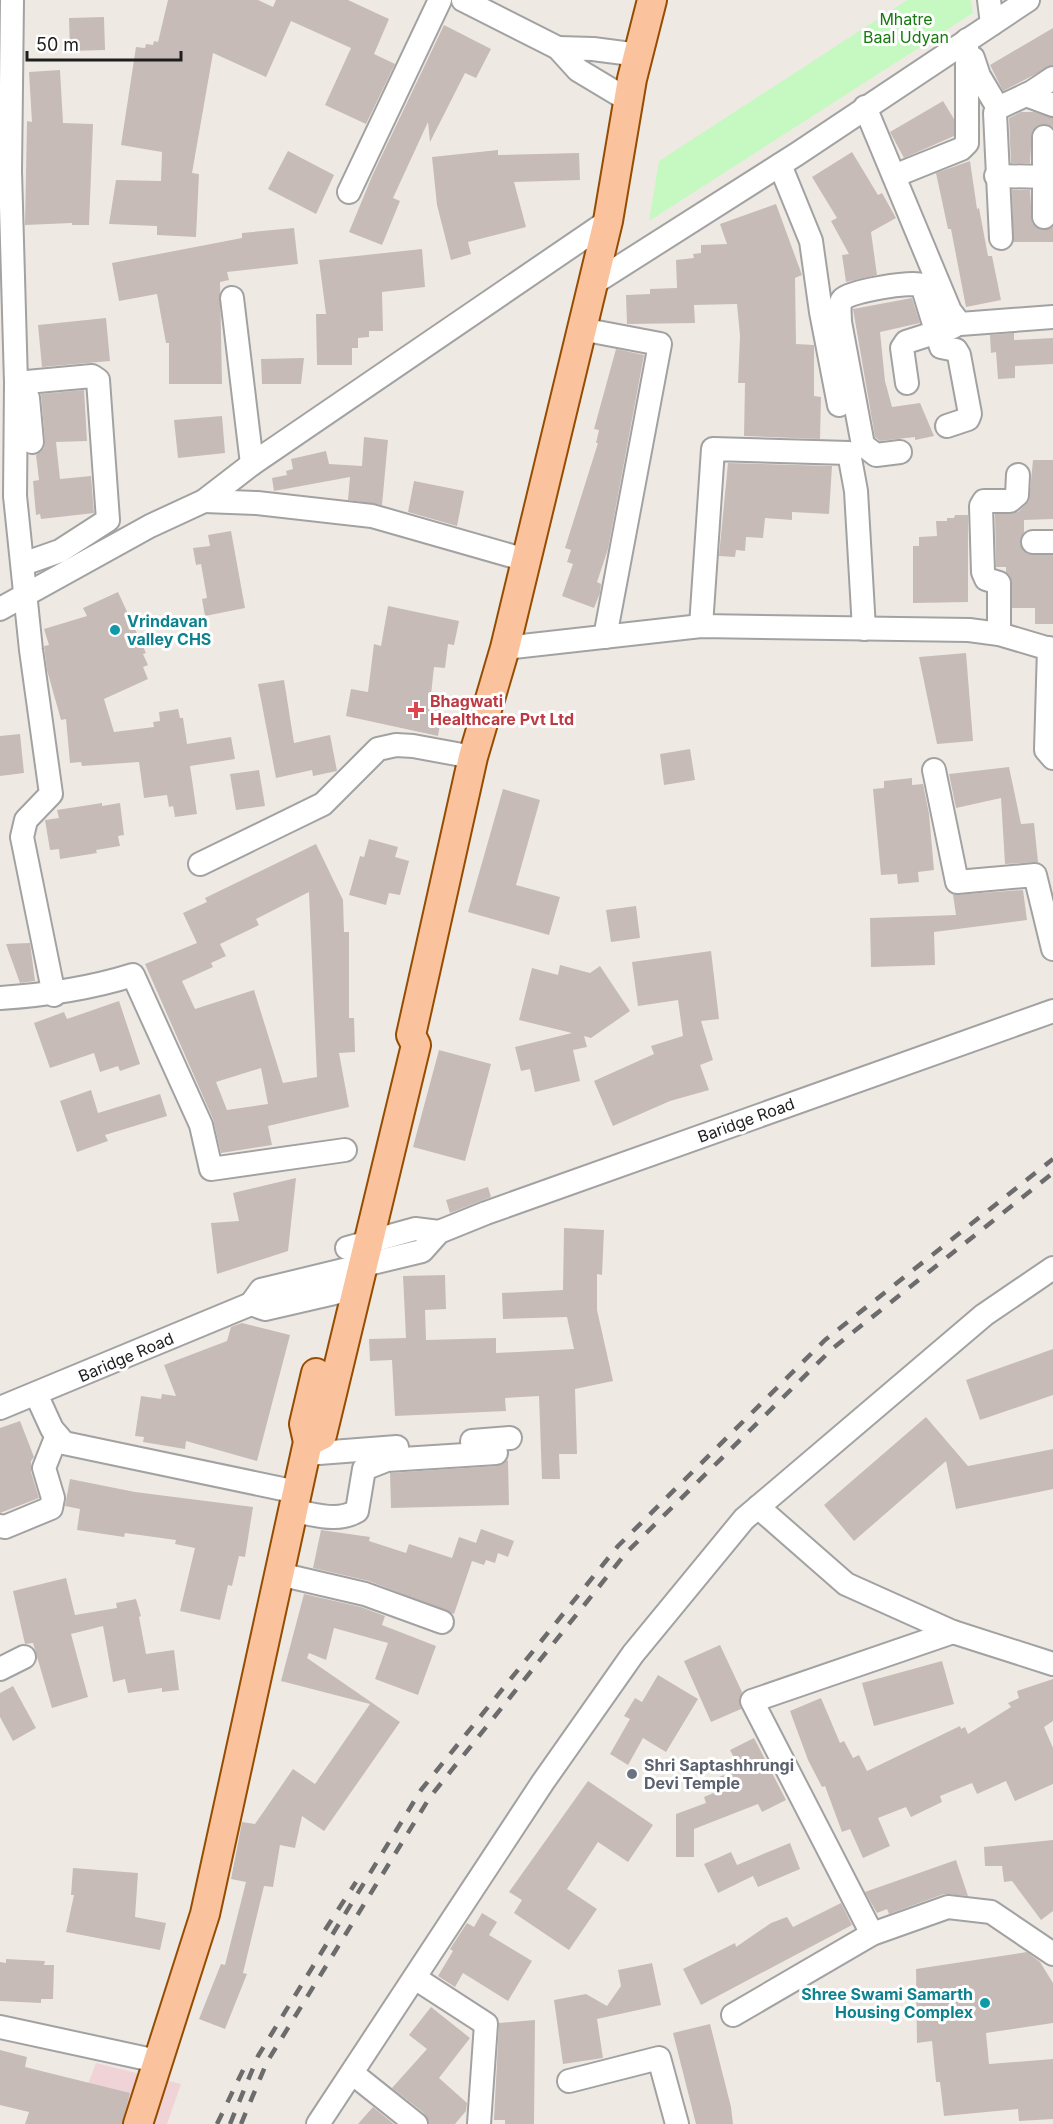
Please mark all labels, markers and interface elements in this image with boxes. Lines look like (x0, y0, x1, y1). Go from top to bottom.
park label: Mhatre Baal Udyan (863, 9, 949, 47)
scale bar (27, 24, 182, 62)
text: 50 m (36, 34, 79, 55)
place label: Vrindavan valley CHS (127, 611, 211, 649)
marker: Vrindavan valley CHS (108, 623, 122, 637)
place label: Bhagwati Healthcare Pvt Ltd (430, 691, 574, 729)
marker: Bhagwati Healthcare Pvt Ltd (407, 701, 425, 719)
street label: Baridge Road (695, 1093, 797, 1147)
street label: Baridge Road (75, 1328, 177, 1386)
place label: Shri Saptashhrungi Devi Temple (644, 1755, 794, 1793)
marker: Shri Saptashhrungi Devi Temple (625, 1767, 639, 1781)
place label: Shree Swami Samarth Housing Complex (801, 1984, 973, 2022)
marker: Shree Swami Samarth Housing Complex (978, 1996, 992, 2010)

